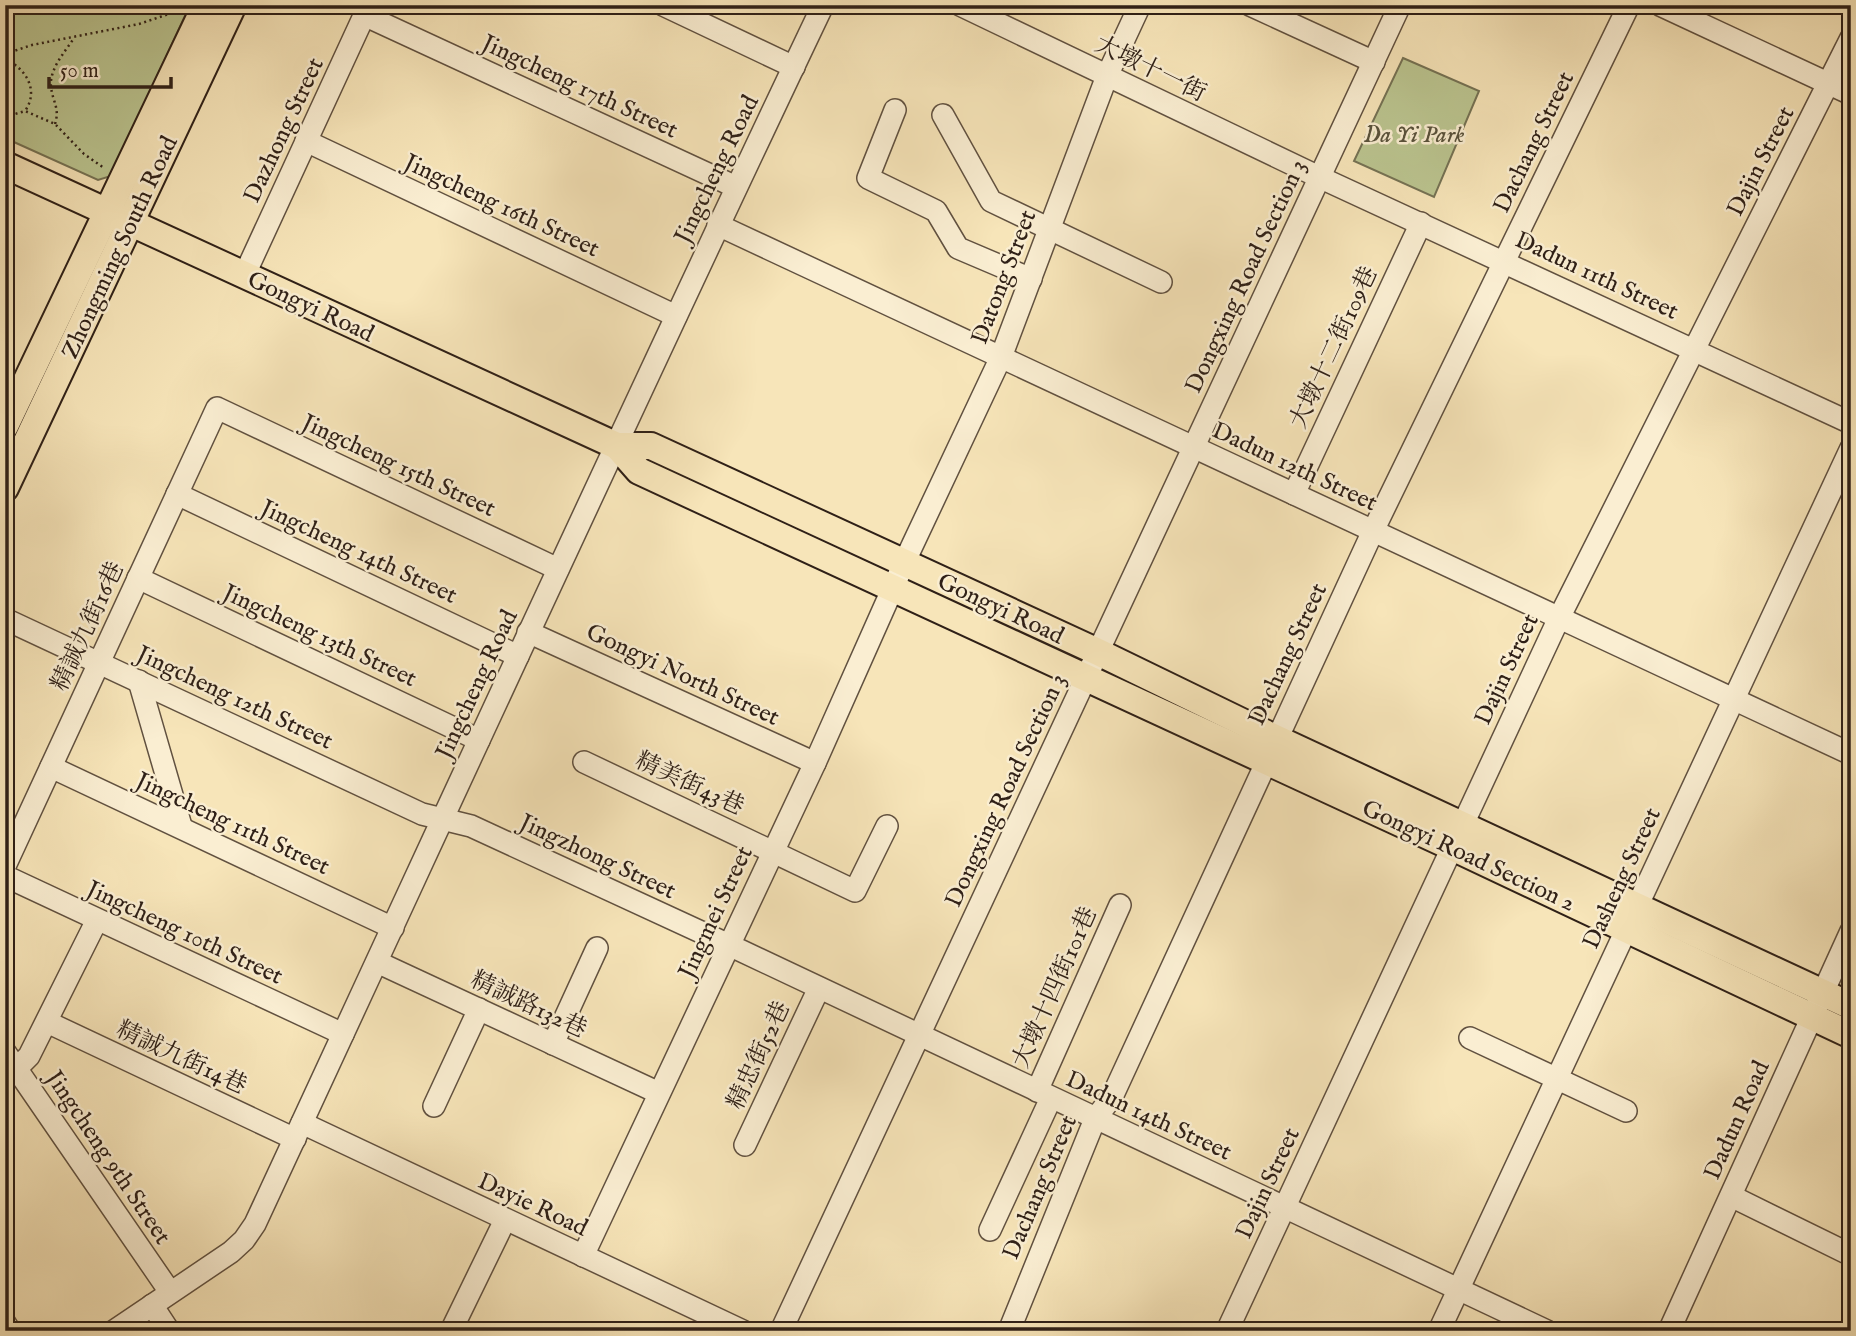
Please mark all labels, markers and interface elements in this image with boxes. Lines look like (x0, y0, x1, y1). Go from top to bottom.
street label: Jingcheng 17th Street (474, 27, 682, 146)
street label: 大墩十一街 (1090, 29, 1211, 110)
scale bar (49, 46, 172, 90)
street label: Dazhong Street (237, 53, 332, 208)
text: 50 m (60, 58, 99, 85)
street label: Dachang Street (1487, 67, 1582, 219)
street label: Jingcheng Road (667, 90, 767, 252)
street label: Dajin Street (1720, 101, 1802, 222)
park label: Da Yi Park (1364, 120, 1465, 151)
street label: Zhongming South Road (55, 131, 186, 364)
street label: Jingcheng 16th Street (396, 146, 604, 265)
street label: Dongxing Road Section 3 (1179, 155, 1314, 399)
street label: Datong Street (965, 206, 1044, 349)
street label: Dadun 11th Street (1510, 225, 1683, 328)
street label: 大墩十二街109巷 (1283, 262, 1385, 434)
street label: Gongyi Road (242, 265, 379, 350)
street label: Jingcheng 15th Street (294, 407, 500, 525)
street label: Dadun 12th Street (1207, 415, 1382, 519)
street label: Jingcheng 14th Street (252, 492, 462, 612)
street label: 精誠九街16巷 (45, 557, 132, 696)
street label: Gongyi Road (932, 567, 1069, 652)
street label: Jingcheng 13th Street (215, 577, 421, 695)
street label: Dachang Street (1242, 578, 1335, 731)
street label: Jingcheng Road (428, 605, 526, 767)
street label: Dajin Street (1468, 609, 1547, 730)
street label: Gongyi North Street (581, 617, 784, 734)
street label: Jingcheng 12th Street (129, 638, 337, 757)
street label: Dongxing Road Section 3 (939, 669, 1074, 913)
street label: 精美街43巷 (630, 746, 749, 823)
street label: Jingcheng 11th Street (128, 765, 334, 883)
street label: Gongyi Road Section 2 (1357, 793, 1580, 919)
street label: Dasheng Street (1576, 803, 1669, 954)
street label: Jingzhong Street (511, 806, 681, 907)
street label: Jingmei Street (671, 841, 761, 987)
street label: Jingcheng 10th Street (78, 873, 288, 992)
street label: 大墩十四街101巷 (1006, 902, 1105, 1073)
street label: 精誠路132巷 (465, 965, 592, 1046)
street label: 精忠街52巷 (721, 997, 798, 1115)
street label: 精誠九街14巷 (111, 1015, 252, 1102)
street label: Dadun Road (1697, 1056, 1777, 1185)
street label: Jingcheng 9th Street (36, 1062, 177, 1251)
street label: Dadun 14th Street (1060, 1064, 1236, 1168)
street label: Dachang Street (996, 1111, 1085, 1264)
street label: Dajin Street (1229, 1123, 1308, 1244)
street label: Dayie Road (472, 1166, 593, 1244)

